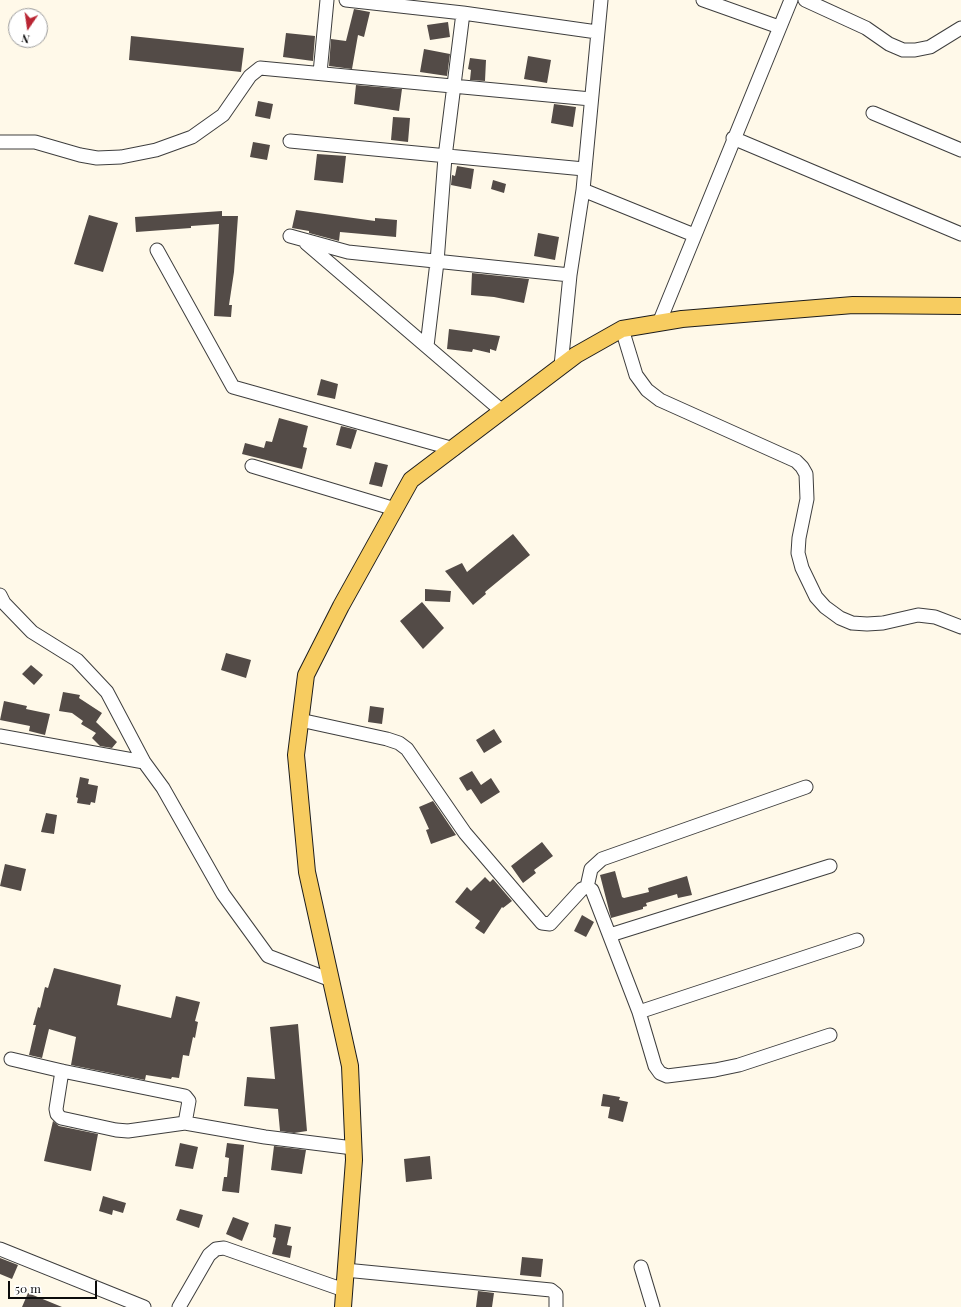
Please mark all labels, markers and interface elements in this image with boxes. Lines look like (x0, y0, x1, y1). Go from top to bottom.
north arrow (8, 8, 48, 48)
text: N (20, 31, 31, 47)
scale bar (10, 1273, 99, 1299)
text: 50 m (15, 1280, 41, 1296)

